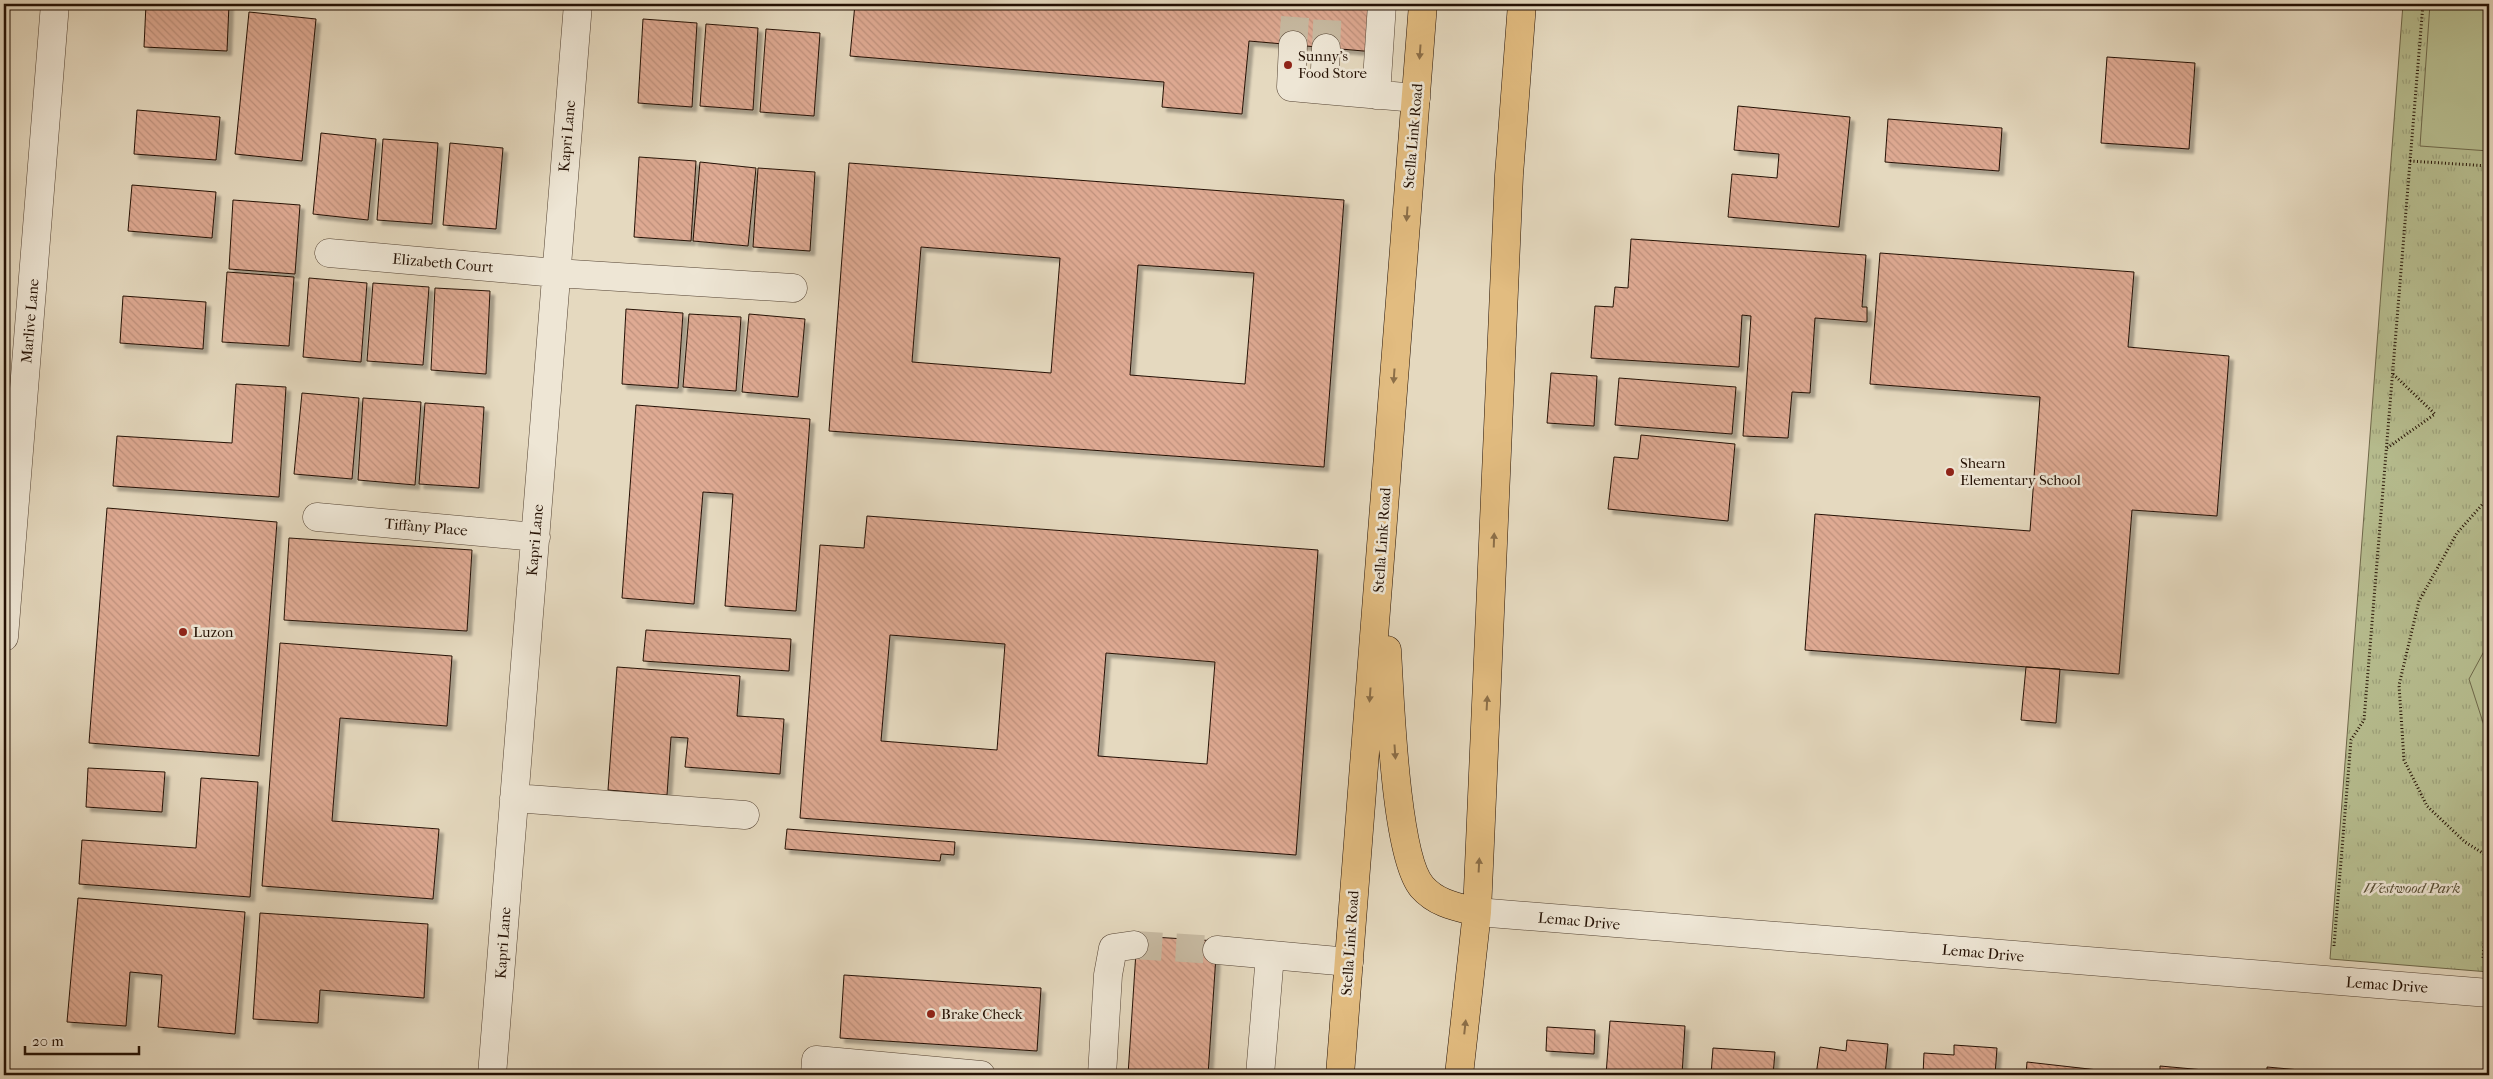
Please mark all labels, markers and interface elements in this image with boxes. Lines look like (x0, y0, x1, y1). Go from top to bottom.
one-way arrow (1415, 45, 1423, 61)
place label: Sunny's Food Store (1298, 47, 1367, 82)
marker: Sunny's Food Store (1282, 59, 1294, 71)
street label: Stella Link Road (1399, 82, 1427, 189)
street label: Kapri Lane (555, 99, 579, 173)
one-way arrow (1402, 207, 1410, 223)
street label: Elizabeth Court (392, 250, 495, 276)
street label: Marlive Lane (17, 277, 43, 364)
one-way arrow (1390, 369, 1398, 385)
place label: Shearn Elementary School (1960, 454, 2081, 489)
marker: Shearn Elementary School (1944, 466, 1956, 478)
street label: Stella Link Road (1369, 486, 1395, 593)
street label: Kapri Lane (523, 503, 547, 577)
street label: Tiffany Place (384, 514, 469, 540)
one-way arrow (1490, 532, 1498, 548)
place label: Luzon (193, 623, 234, 641)
marker: Luzon (177, 626, 189, 638)
one-way arrow (1365, 688, 1373, 704)
one-way arrow (1484, 694, 1492, 710)
one-way arrow (1391, 744, 1399, 760)
one-way arrow (1476, 857, 1484, 873)
park label: Westwood Park (2364, 879, 2461, 897)
street label: Stella Link Road (1337, 889, 1363, 996)
street label: Kapri Lane (492, 906, 515, 980)
street label: Lemac Drive (1537, 908, 1621, 934)
street label: Lemac Drive (1941, 940, 2025, 966)
street label: Lemac Drive (2345, 973, 2429, 997)
place label: Brake Check (941, 1005, 1023, 1023)
marker: Brake Check (925, 1008, 937, 1020)
one-way arrow (1461, 1018, 1469, 1034)
scale bar (25, 1024, 139, 1056)
text: 20 m (32, 1032, 64, 1050)

